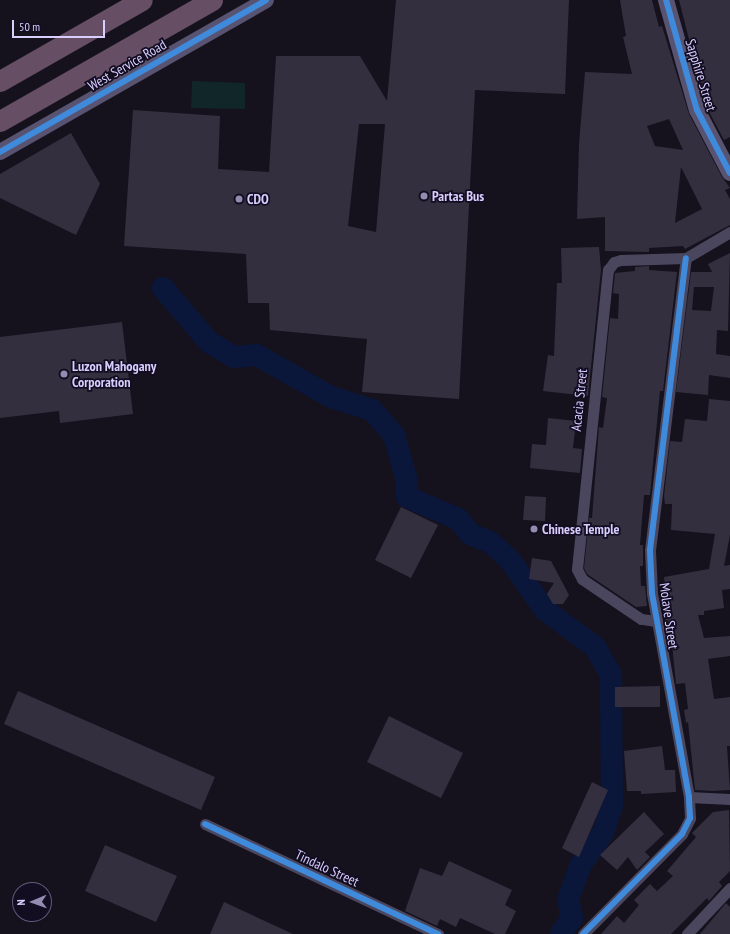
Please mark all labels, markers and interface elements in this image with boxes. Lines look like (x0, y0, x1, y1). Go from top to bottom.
scale bar (14, 12, 107, 38)
text: 50 m (19, 19, 40, 34)
street label: West Service Road (85, 36, 169, 94)
street label: Sapphire Street (682, 37, 720, 113)
place label: Partas Bus (432, 188, 484, 204)
place label: CDO (247, 191, 269, 207)
marker: Partas Bus (419, 191, 429, 201)
marker: CDO (234, 194, 244, 204)
place label: Luzon Mahogany Corporation (72, 358, 156, 390)
street label: Acacia Street (567, 368, 591, 432)
marker: Luzon Mahogany Corporation (59, 369, 69, 379)
place label: Chinese Temple (542, 521, 620, 537)
marker: Chinese Temple (529, 524, 539, 534)
street label: Molave Street (656, 582, 682, 650)
street label: Tindalo Street (292, 846, 362, 890)
north arrow (12, 882, 52, 922)
text: N (14, 899, 28, 906)

